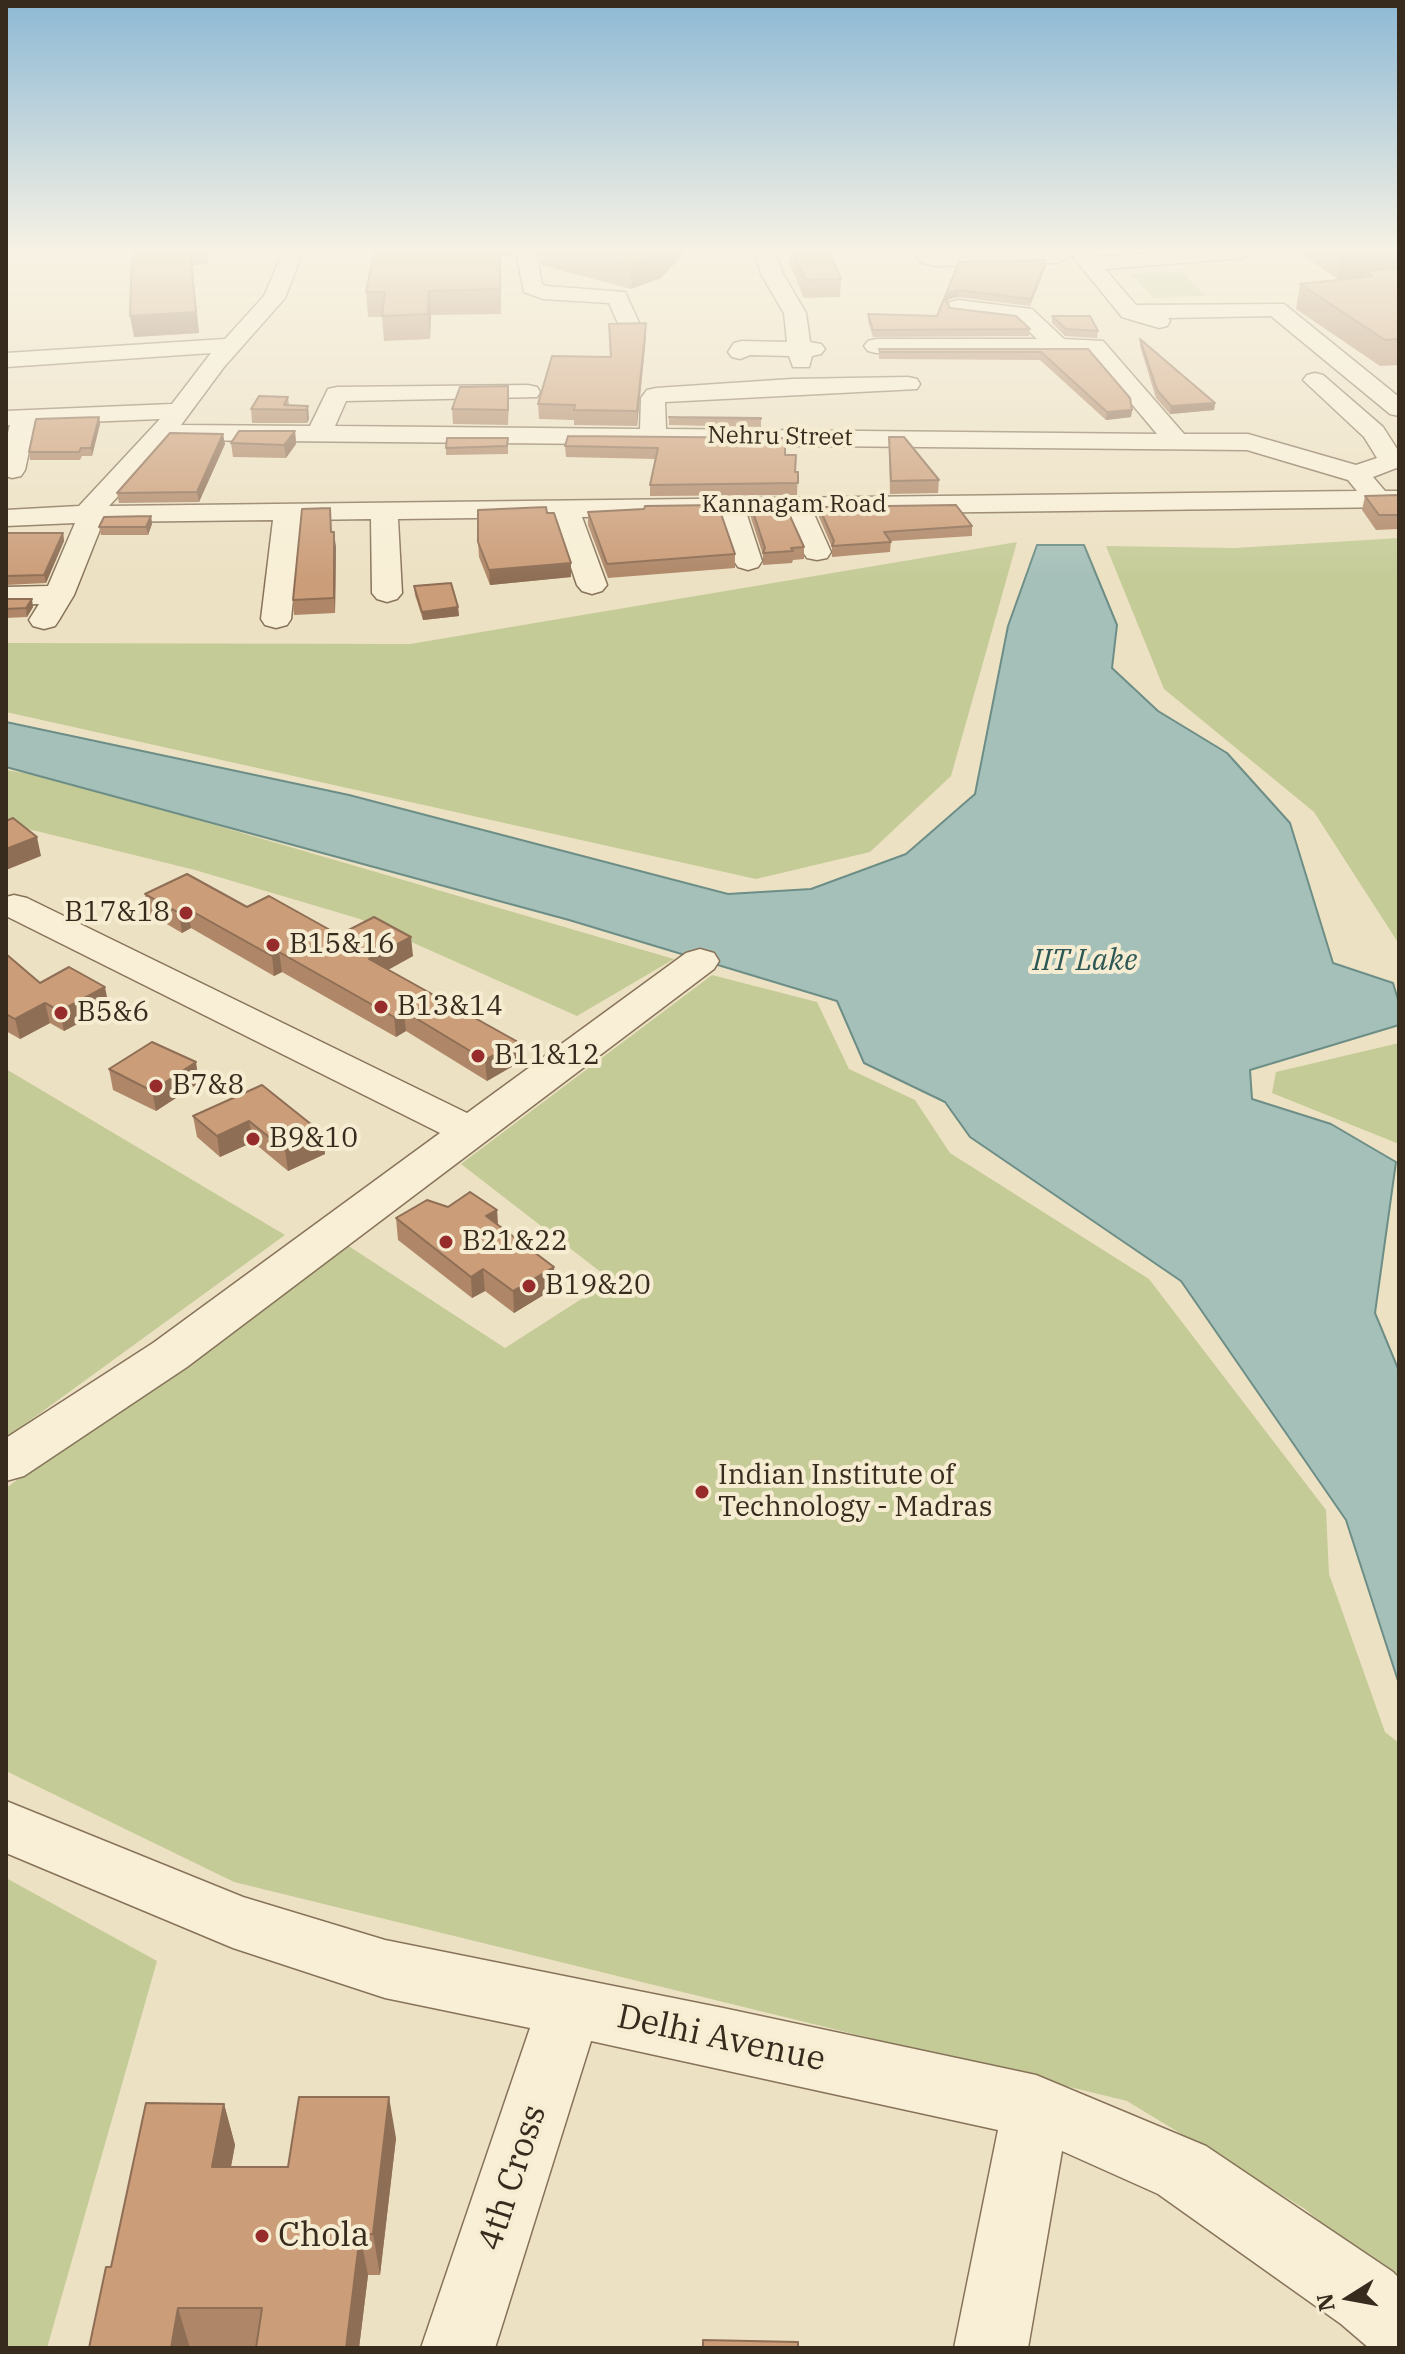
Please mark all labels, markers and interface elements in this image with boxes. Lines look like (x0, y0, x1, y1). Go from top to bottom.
street label: Nehru Street (707, 421, 853, 453)
street label: Kannagam Road (701, 491, 887, 519)
place label: B17&18 (64, 896, 170, 930)
marker: B17&18 (177, 904, 195, 922)
place label: B15&16 (289, 928, 395, 962)
marker: B15&16 (264, 936, 282, 954)
water label: IIT Lake (1033, 943, 1137, 979)
place label: B13&14 (397, 990, 503, 1024)
place label: B5&6 (77, 996, 149, 1030)
marker: B13&14 (372, 998, 390, 1016)
marker: B5&6 (52, 1004, 70, 1022)
place label: B11&12 (494, 1039, 600, 1073)
marker: B11&12 (469, 1047, 487, 1065)
place label: B7&8 (172, 1069, 244, 1103)
marker: B7&8 (147, 1077, 165, 1095)
place label: B9&10 (269, 1122, 358, 1156)
marker: B9&10 (244, 1130, 262, 1148)
place label: B21&22 (462, 1225, 568, 1259)
marker: B21&22 (437, 1233, 455, 1251)
place label: B19&20 (545, 1269, 651, 1303)
marker: B19&20 (520, 1277, 538, 1295)
place label: Indian Institute of Technology - Madras (718, 1459, 992, 1525)
marker: Indian Institute of Technology - Madras (693, 1483, 711, 1501)
street label: Delhi Avenue (613, 1997, 829, 2081)
street label: 4th Cross (470, 2100, 556, 2256)
place label: Chola (278, 2216, 369, 2256)
marker: Chola (253, 2227, 271, 2245)
north arrow (1309, 2258, 1389, 2338)
text: N (1309, 2291, 1341, 2314)

